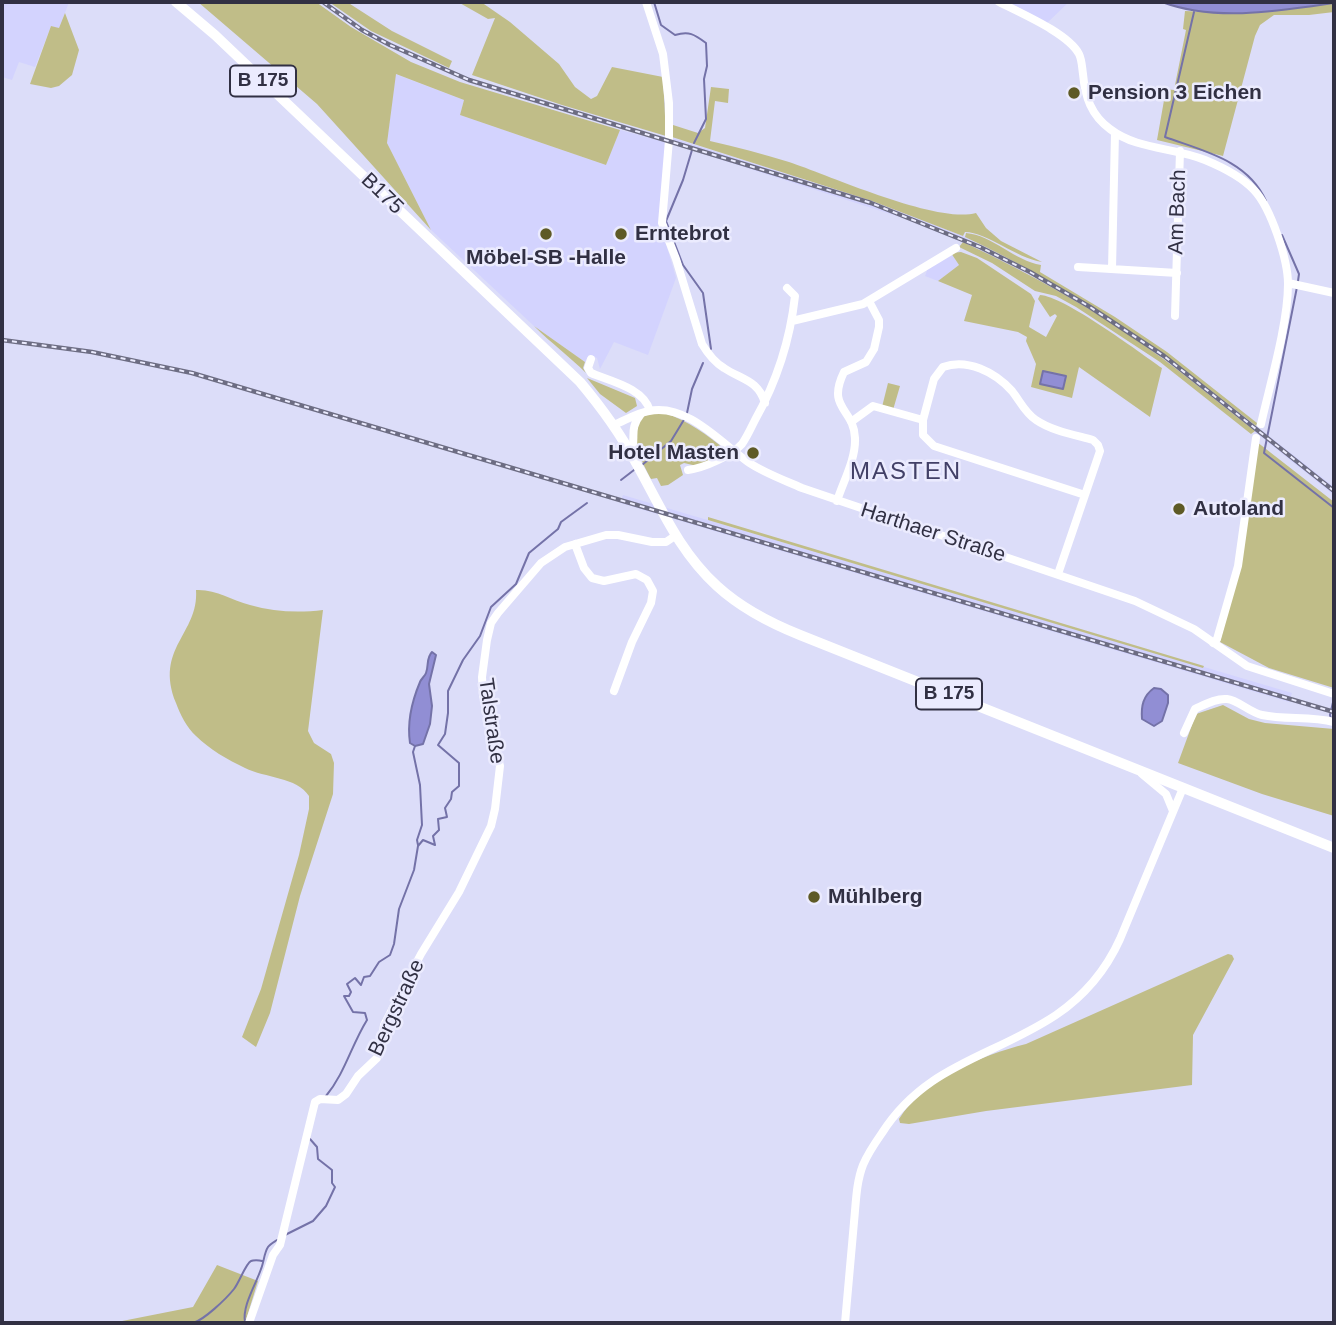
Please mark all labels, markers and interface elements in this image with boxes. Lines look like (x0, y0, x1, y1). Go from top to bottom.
road number: B 175 (230, 66, 296, 96)
place label: Pension 3 Eichen (1088, 80, 1262, 106)
marker: Pension 3 Eichen (1066, 85, 1082, 101)
street label: B175 (356, 168, 408, 220)
street label: Am Bach (1164, 169, 1192, 255)
place label: Erntebrot (635, 221, 730, 247)
marker: Möbel-SB -Halle (538, 226, 554, 242)
marker: Erntebrot (613, 226, 629, 242)
place label: Möbel-SB -Halle (466, 245, 626, 271)
place label: Hotel Masten (608, 440, 739, 466)
marker: Hotel Masten (745, 445, 761, 461)
district label: MASTEN (851, 458, 961, 486)
place label: Autoland (1193, 496, 1284, 522)
street label: Harthaer Straße (858, 498, 1008, 568)
marker: Autoland (1171, 501, 1187, 517)
street label: Talstraße (473, 676, 509, 766)
road number: B 175 (916, 678, 982, 709)
place label: Mühlberg (828, 884, 922, 910)
marker: Mühlberg (806, 889, 822, 905)
street label: Bergstraße (364, 956, 430, 1060)

